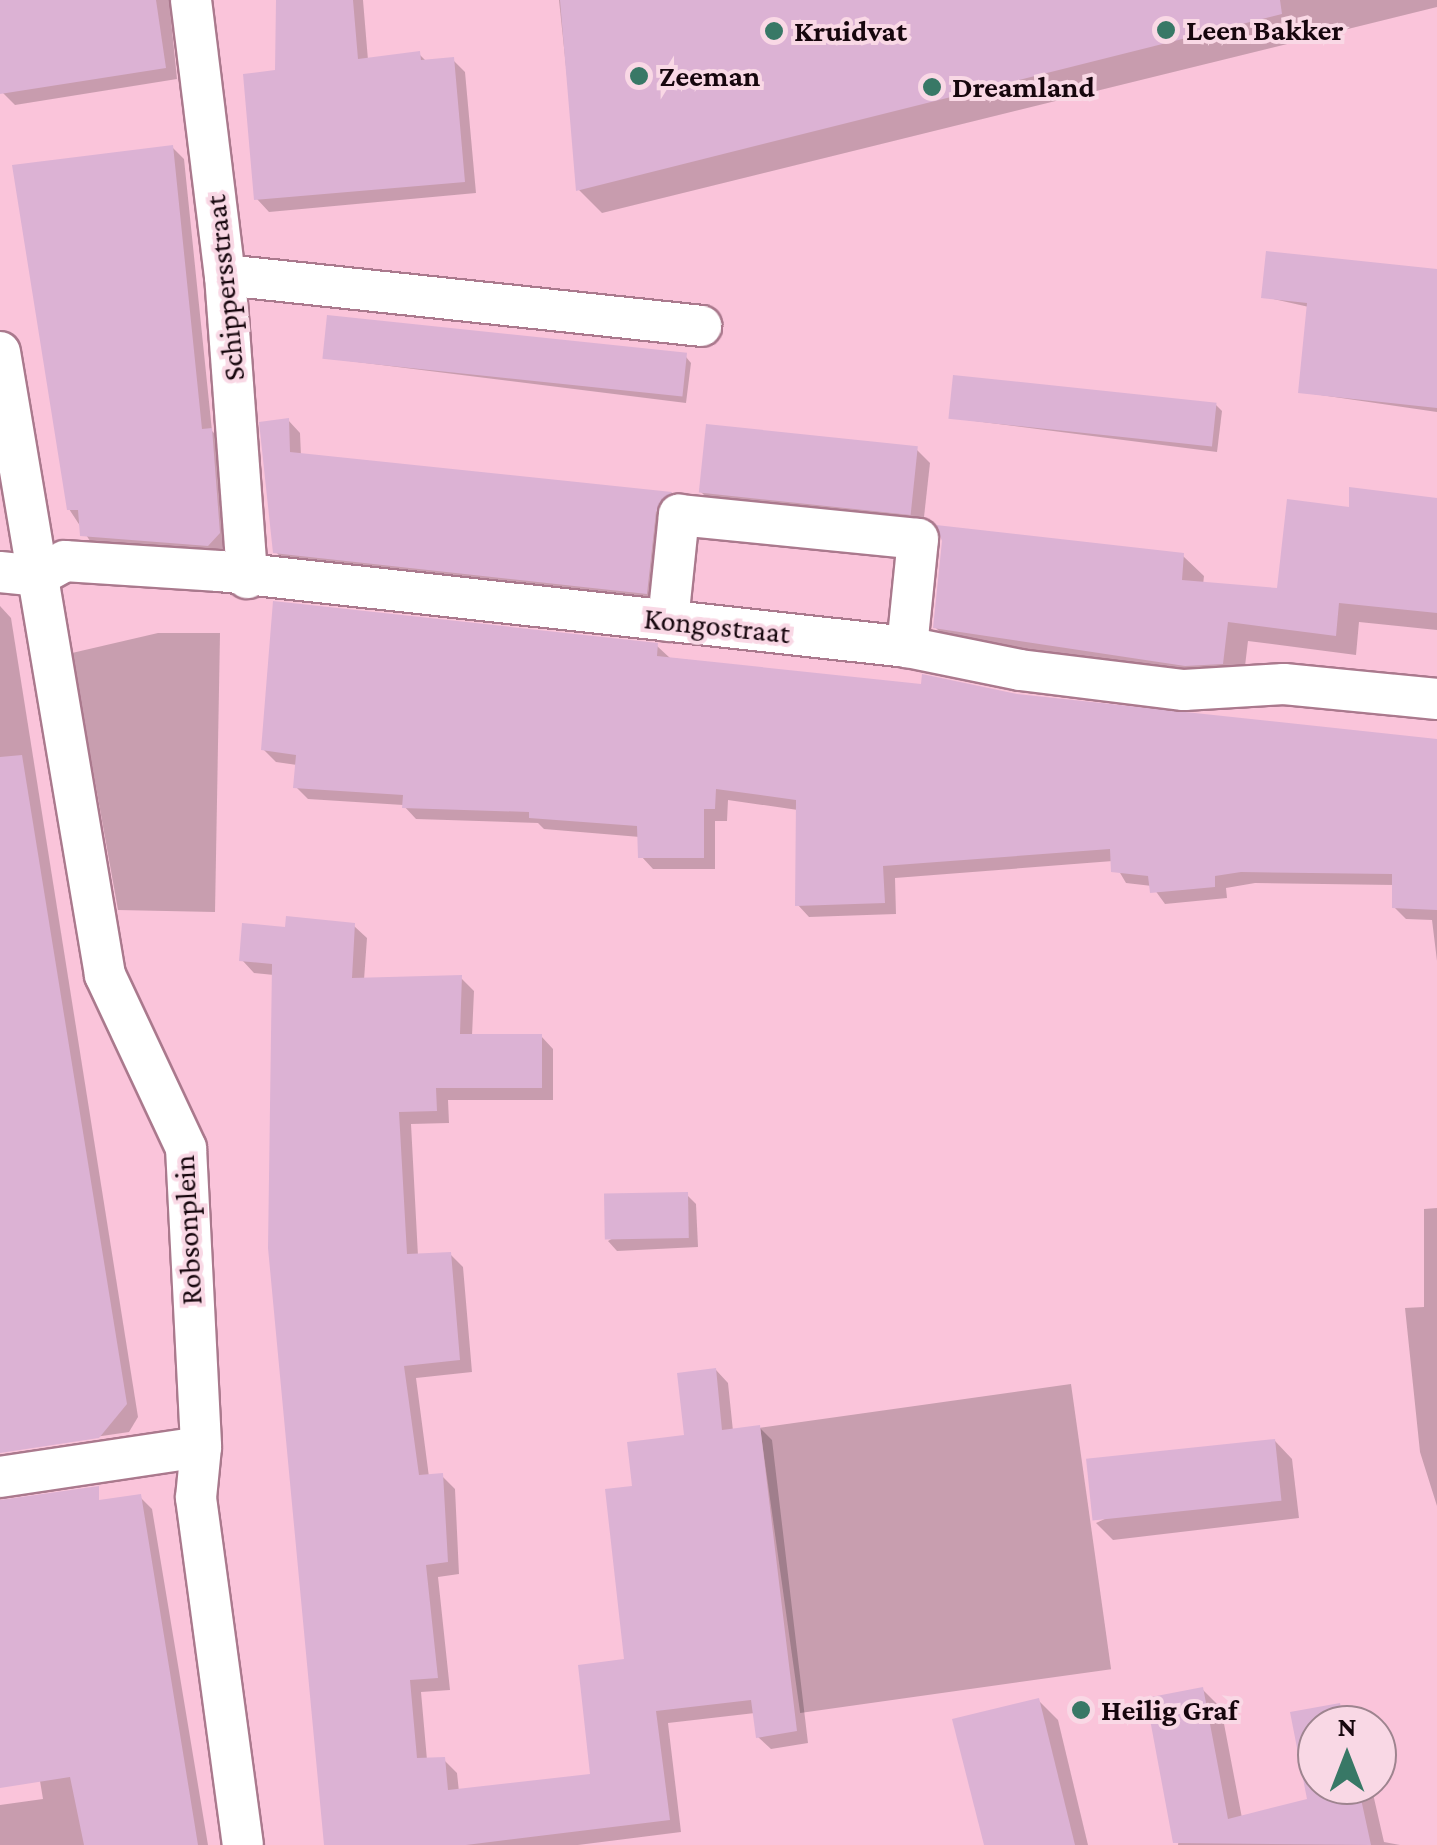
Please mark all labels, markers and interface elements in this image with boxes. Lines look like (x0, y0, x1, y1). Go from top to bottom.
place label: Leen Bakker (1186, 12, 1343, 48)
place label: Kruidvat (794, 13, 907, 49)
marker: Leen Bakker (1155, 19, 1177, 41)
marker: Kruidvat (763, 20, 785, 42)
place label: Zeeman (659, 58, 760, 94)
marker: Zeeman (628, 65, 650, 87)
place label: Dreamland (952, 69, 1095, 105)
marker: Dreamland (921, 76, 943, 98)
street label: Schippersstraat (197, 193, 253, 383)
street label: Kongostraat (642, 600, 792, 652)
street label: Robsonplein (166, 1154, 210, 1306)
place label: Heilig Graf (1101, 1692, 1238, 1728)
marker: Heilig Graf (1070, 1699, 1092, 1721)
north arrow (1297, 1705, 1397, 1805)
text: N (1337, 1711, 1357, 1742)

